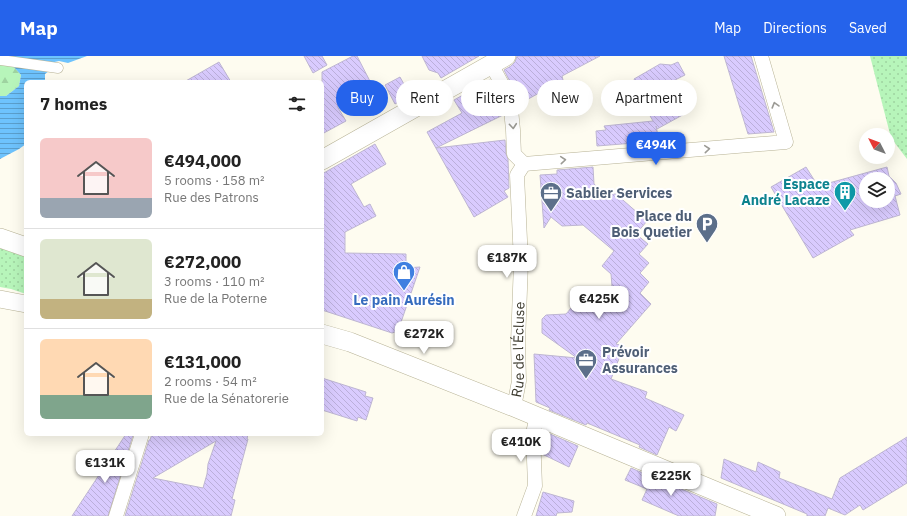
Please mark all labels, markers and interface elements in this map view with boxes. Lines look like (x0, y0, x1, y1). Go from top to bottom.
text: Map (20, 16, 58, 40)
text: Map (714, 19, 741, 37)
text: Directions (763, 19, 827, 37)
text: Saved (849, 19, 887, 37)
chip: Buy (336, 80, 388, 116)
chip: Rent (396, 80, 453, 116)
chip: Filters (461, 80, 529, 116)
chip: New (537, 80, 593, 116)
chip: Apartment (601, 80, 697, 116)
text: 7 homes (40, 93, 107, 115)
icon: filters (286, 93, 308, 115)
one-way arrow (771, 102, 780, 109)
one-way arrow (508, 123, 517, 129)
north arrow (859, 128, 895, 164)
map controls (859, 128, 895, 208)
pin: €494K (628, 132, 684, 166)
text: €494K (636, 136, 676, 153)
one-way arrow (703, 144, 710, 153)
text: €494,000 (164, 150, 241, 172)
icon: home (72, 154, 120, 202)
one-way arrow (560, 156, 566, 165)
text: 5 rooms · 158 m² (164, 172, 265, 189)
button: layers (859, 172, 895, 208)
place label: Espace André Lacaze (741, 175, 830, 209)
building icon: Espace André Lacaze (832, 179, 858, 212)
office icon: Sablier Services (538, 180, 564, 213)
place label: Sablier Services (566, 184, 672, 202)
text: Rue des Patrons (164, 189, 259, 206)
place label: Place du Bois Quetier (611, 207, 692, 241)
parking icon: Place du Bois Quetier (694, 211, 720, 244)
pin: €187K (479, 245, 535, 279)
text: €187K (487, 249, 527, 266)
text: €272,000 (164, 251, 241, 273)
icon: home (72, 255, 120, 303)
shop icon: Le pain Aurésin (391, 259, 417, 292)
text: 3 rooms · 110 m² (164, 273, 265, 290)
pin: €425K (571, 286, 627, 320)
text: Rue de la Poterne (164, 290, 267, 307)
text: €425K (579, 290, 619, 307)
place label: Le pain Aurésin (353, 291, 455, 309)
street label: Rue de l'Écluse (507, 301, 529, 399)
pin: €272K (396, 321, 452, 355)
text: €272K (404, 325, 444, 342)
place label: Prévoir Assurances (602, 343, 678, 377)
office icon: Prévoir Assurances (573, 347, 599, 380)
text: €131,000 (164, 351, 241, 373)
icon: home (72, 355, 120, 403)
text: 2 rooms · 54 m² (164, 373, 257, 390)
text: Rue de la Sénatorerie (164, 390, 289, 407)
pin: €410K (493, 429, 549, 463)
text: €410K (501, 433, 541, 450)
pin: €131K (77, 450, 133, 484)
text: €131K (85, 454, 125, 471)
pin: €225K (643, 463, 699, 497)
text: €225K (651, 467, 691, 484)

